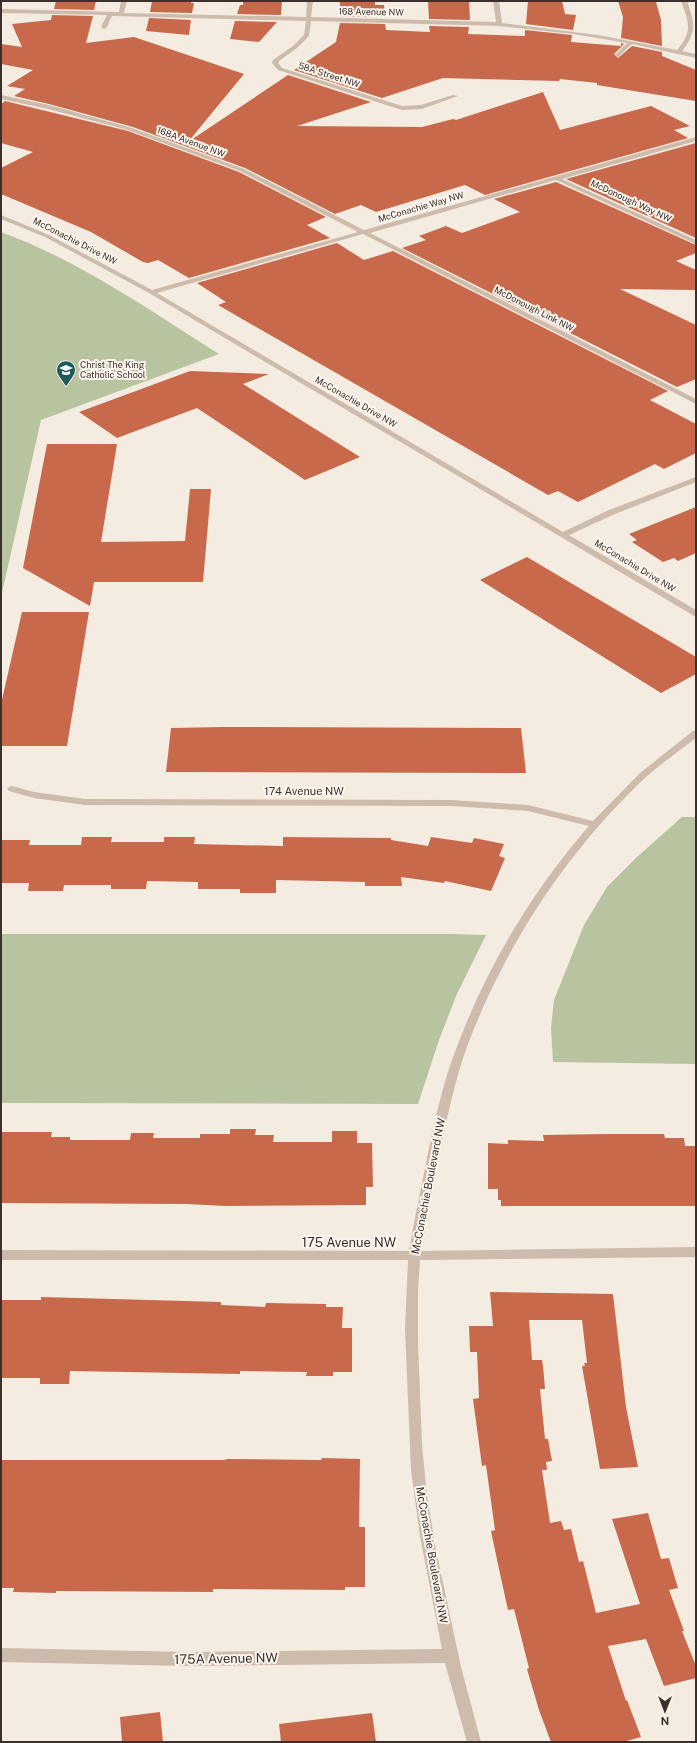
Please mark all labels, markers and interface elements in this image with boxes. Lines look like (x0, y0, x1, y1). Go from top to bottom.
street label: 168 Avenue NW (338, 5, 404, 18)
street label: 58A Street NW (297, 59, 362, 90)
street label: 168A Avenue NW (155, 124, 227, 159)
street label: McDonough Way NW (589, 177, 674, 224)
street label: McConachie Way NW (377, 189, 465, 224)
street label: McConachie Drive NW (31, 215, 119, 267)
street label: McDonough Link NW (493, 284, 576, 334)
school or university icon: Christ The King Catholic School (55, 359, 77, 387)
place label: Christ The King Catholic School (80, 359, 146, 380)
street label: McConachie Drive NW (313, 374, 400, 430)
street label: McConachie Drive NW (593, 537, 678, 594)
street label: 174 Avenue NW (264, 785, 344, 797)
street label: McConachie Boulevard NW (409, 1116, 447, 1255)
street label: 175 Avenue NW (302, 1235, 397, 1250)
street label: McConachie Boulevard NW (414, 1486, 450, 1625)
street label: 175A Avenue NW (174, 1650, 279, 1667)
north arrow (645, 1691, 685, 1731)
text: N (661, 1715, 669, 1727)

